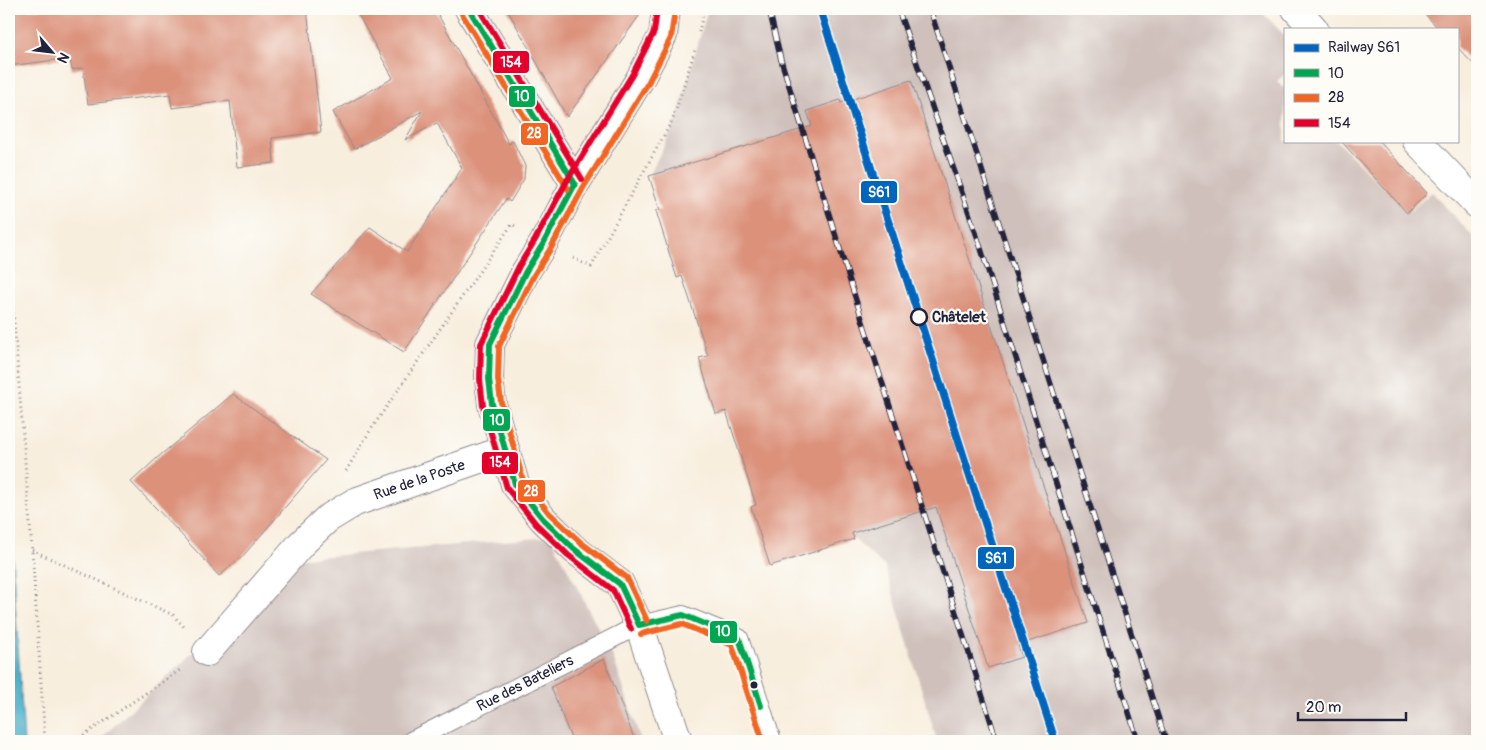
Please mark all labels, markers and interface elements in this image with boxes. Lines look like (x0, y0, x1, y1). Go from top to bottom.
north arrow (28, 28, 78, 78)
legend (1284, 28, 1458, 142)
text: Railway S61 (1328, 38, 1400, 57)
text: N (53, 50, 73, 66)
line badge: 154 (492, 50, 530, 74)
text: 154 (500, 54, 522, 71)
text: 10 (1328, 64, 1344, 83)
line badge: 10 (508, 85, 536, 108)
text: 10 (514, 88, 530, 105)
text: 28 (1328, 88, 1344, 107)
text: 154 (1328, 114, 1351, 133)
line badge: 28 (520, 122, 549, 146)
text: 28 (527, 125, 541, 142)
line badge: S61 (860, 180, 898, 204)
text: S61 (868, 184, 890, 201)
marker: Châtelet (910, 308, 928, 326)
place label: Châtelet (932, 308, 987, 327)
line badge: 10 (482, 408, 511, 432)
text: 10 (489, 412, 505, 429)
line badge: 154 (481, 451, 519, 475)
text: 154 (489, 454, 511, 471)
street label: Rue de la Poste (371, 455, 468, 504)
line badge: 28 (517, 479, 546, 503)
text: 28 (524, 483, 538, 500)
line badge: S61 (977, 546, 1015, 570)
text: S61 (985, 550, 1007, 567)
line badge: 10 (709, 620, 738, 644)
text: 10 (715, 623, 731, 640)
street label: Rue des Bateliers (474, 650, 577, 715)
unlabelled marker (749, 680, 759, 690)
scale bar (1298, 690, 1406, 722)
text: 20 m (1306, 698, 1341, 717)

